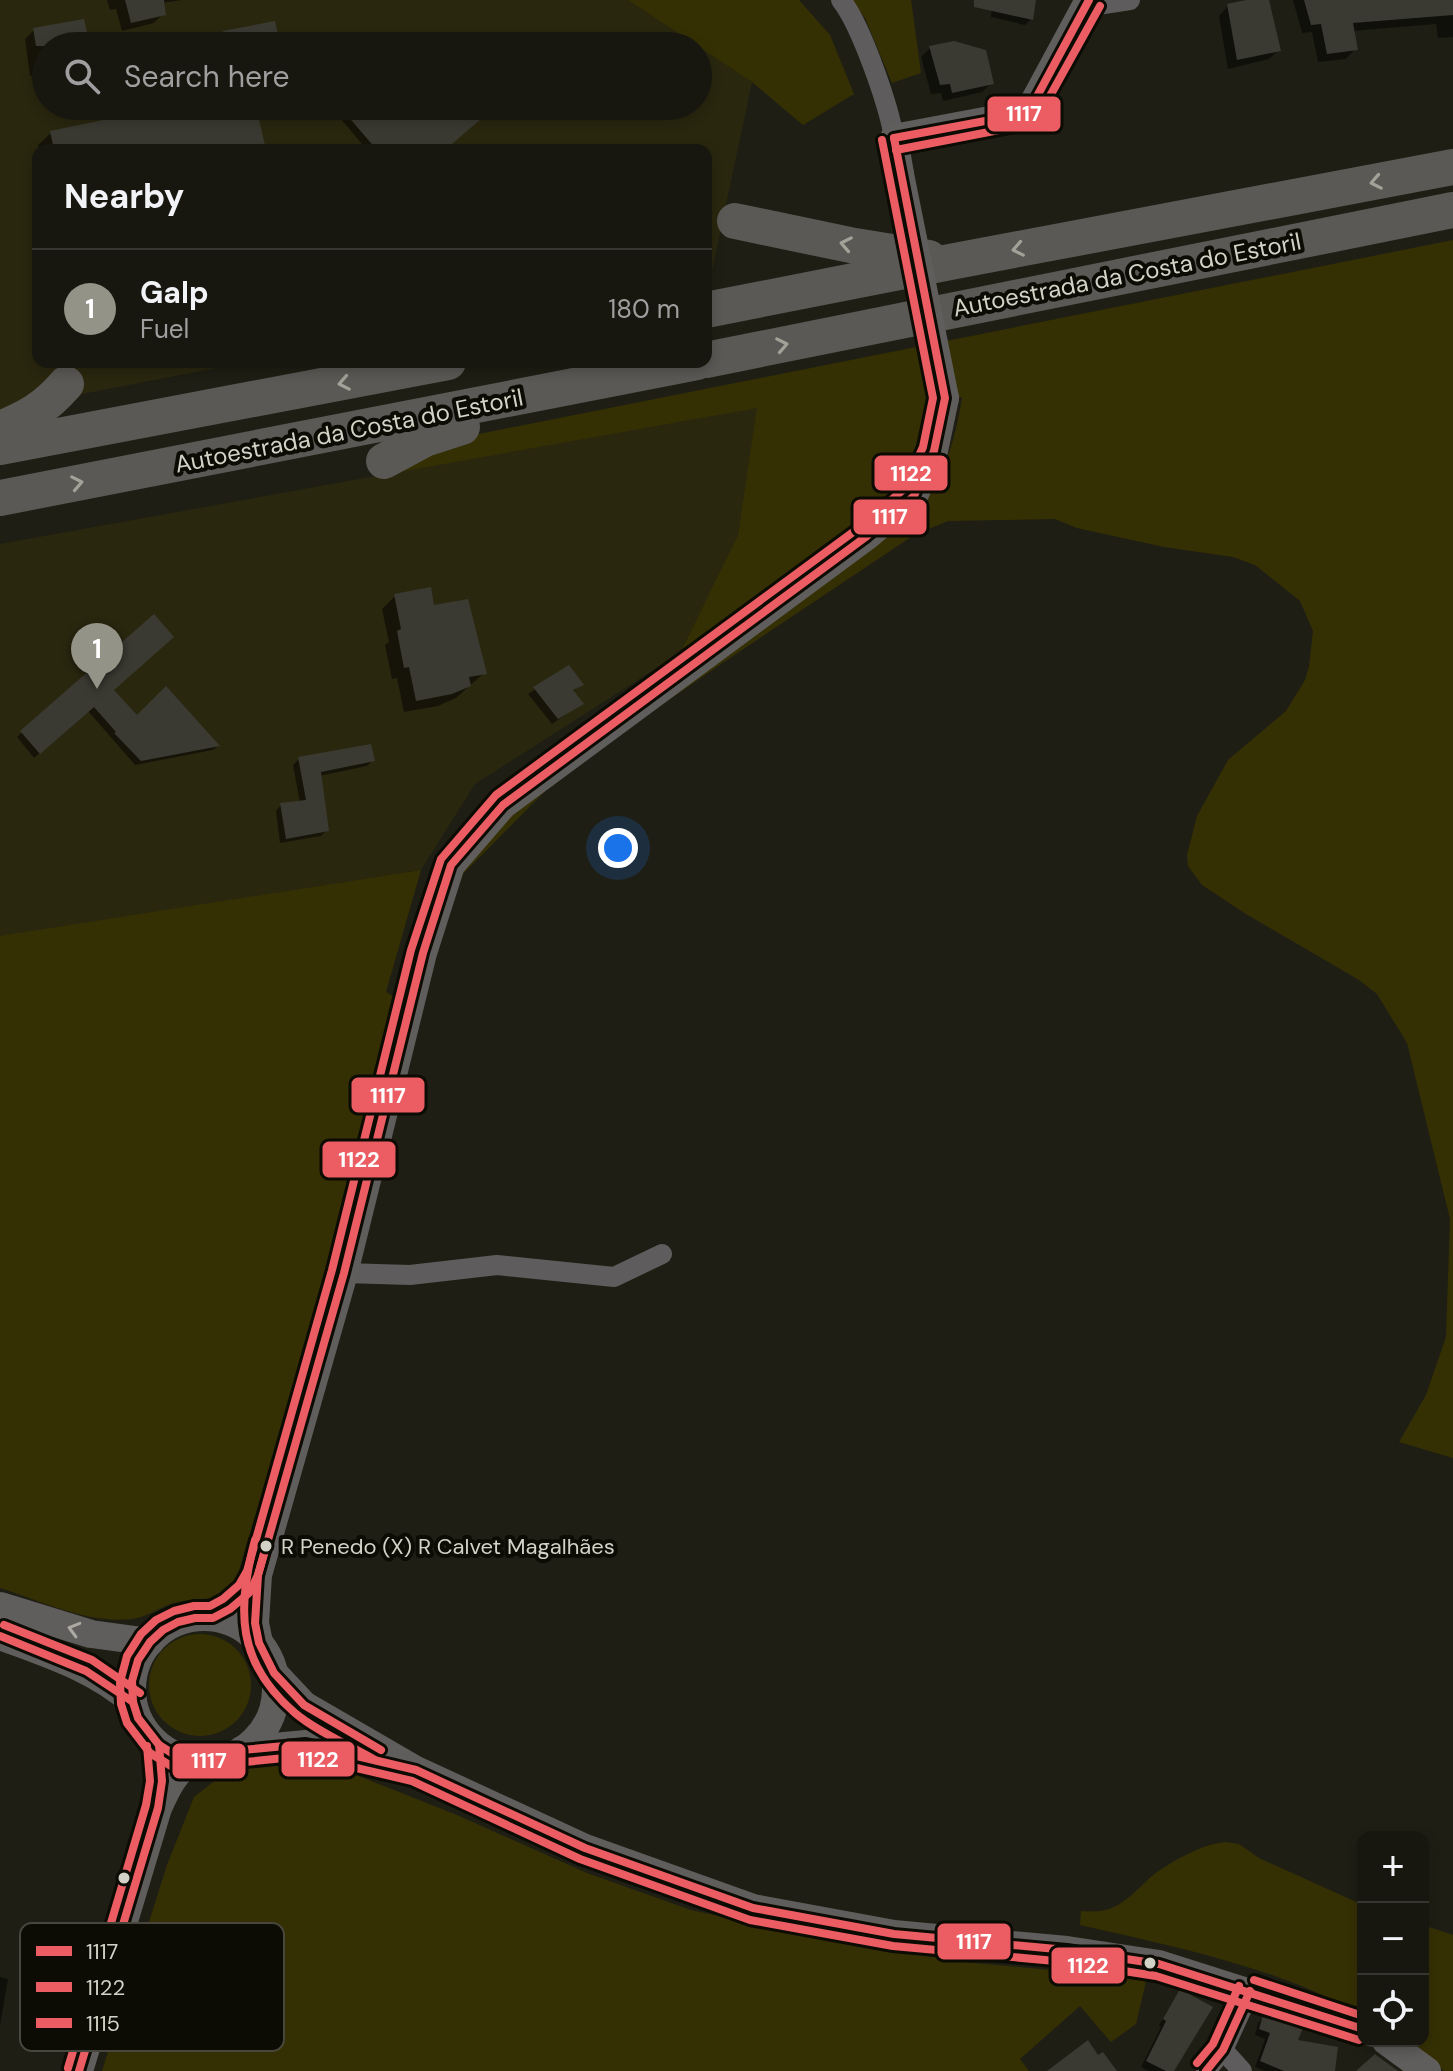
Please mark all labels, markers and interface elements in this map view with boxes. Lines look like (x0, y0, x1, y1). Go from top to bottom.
search box (32, 32, 712, 120)
icon: search (60, 54, 104, 98)
text: Search here (124, 57, 290, 96)
line badge: 1117 (986, 95, 1062, 133)
text: 1117 (1006, 99, 1042, 128)
one-way arrow (1370, 172, 1383, 189)
text: Nearby (64, 174, 184, 219)
street label: Autoestrada da Costa do Estoril (950, 226, 1304, 324)
one-way arrow (839, 237, 852, 254)
one-way arrow (1012, 240, 1025, 257)
text: Galp (140, 273, 209, 312)
text: 1 (85, 292, 95, 326)
text: 180 m (608, 292, 680, 326)
text: Fuel (140, 312, 189, 346)
one-way arrow (775, 337, 789, 354)
one-way arrow (337, 373, 351, 390)
street label: Autoestrada da Costa do Estoril (172, 382, 526, 480)
line badge: 1122 (873, 454, 949, 492)
text: 1122 (890, 459, 932, 488)
one-way arrow (70, 476, 83, 493)
line badge: 1117 (852, 498, 928, 536)
text: 1117 (872, 502, 908, 531)
pin: 1 (71, 623, 123, 689)
your location (598, 828, 638, 868)
line badge: 1117 (350, 1076, 426, 1114)
text: 1117 (370, 1081, 406, 1110)
line badge: 1122 (321, 1140, 397, 1179)
text: 1122 (338, 1145, 380, 1174)
place label: R Penedo (X) R Calvet Magalhães (281, 1532, 615, 1561)
marker: R Penedo (X) R Calvet Magalhães (258, 1538, 274, 1554)
one-way arrow (67, 1622, 81, 1638)
line badge: 1122 (280, 1740, 356, 1778)
line badge: 1117 (171, 1742, 247, 1780)
text: 1122 (297, 1745, 339, 1774)
text: 1117 (191, 1746, 227, 1775)
map controls (1357, 1831, 1429, 2047)
button: + (1357, 1831, 1429, 1903)
unlabelled marker (116, 1870, 132, 1886)
button: − (1357, 1903, 1429, 1975)
line badge: 1117 (936, 1922, 1012, 1961)
legend (20, 1923, 284, 2051)
text: 1117 (956, 1927, 992, 1956)
text: 1117 (86, 1937, 118, 1966)
line badge: 1122 (1050, 1946, 1126, 1985)
text: 1122 (1067, 1951, 1109, 1980)
unlabelled marker (1142, 1955, 1158, 1971)
text: 1122 (86, 1973, 125, 2002)
button: locate (1357, 1975, 1429, 2047)
text: 1115 (86, 2009, 120, 2038)

